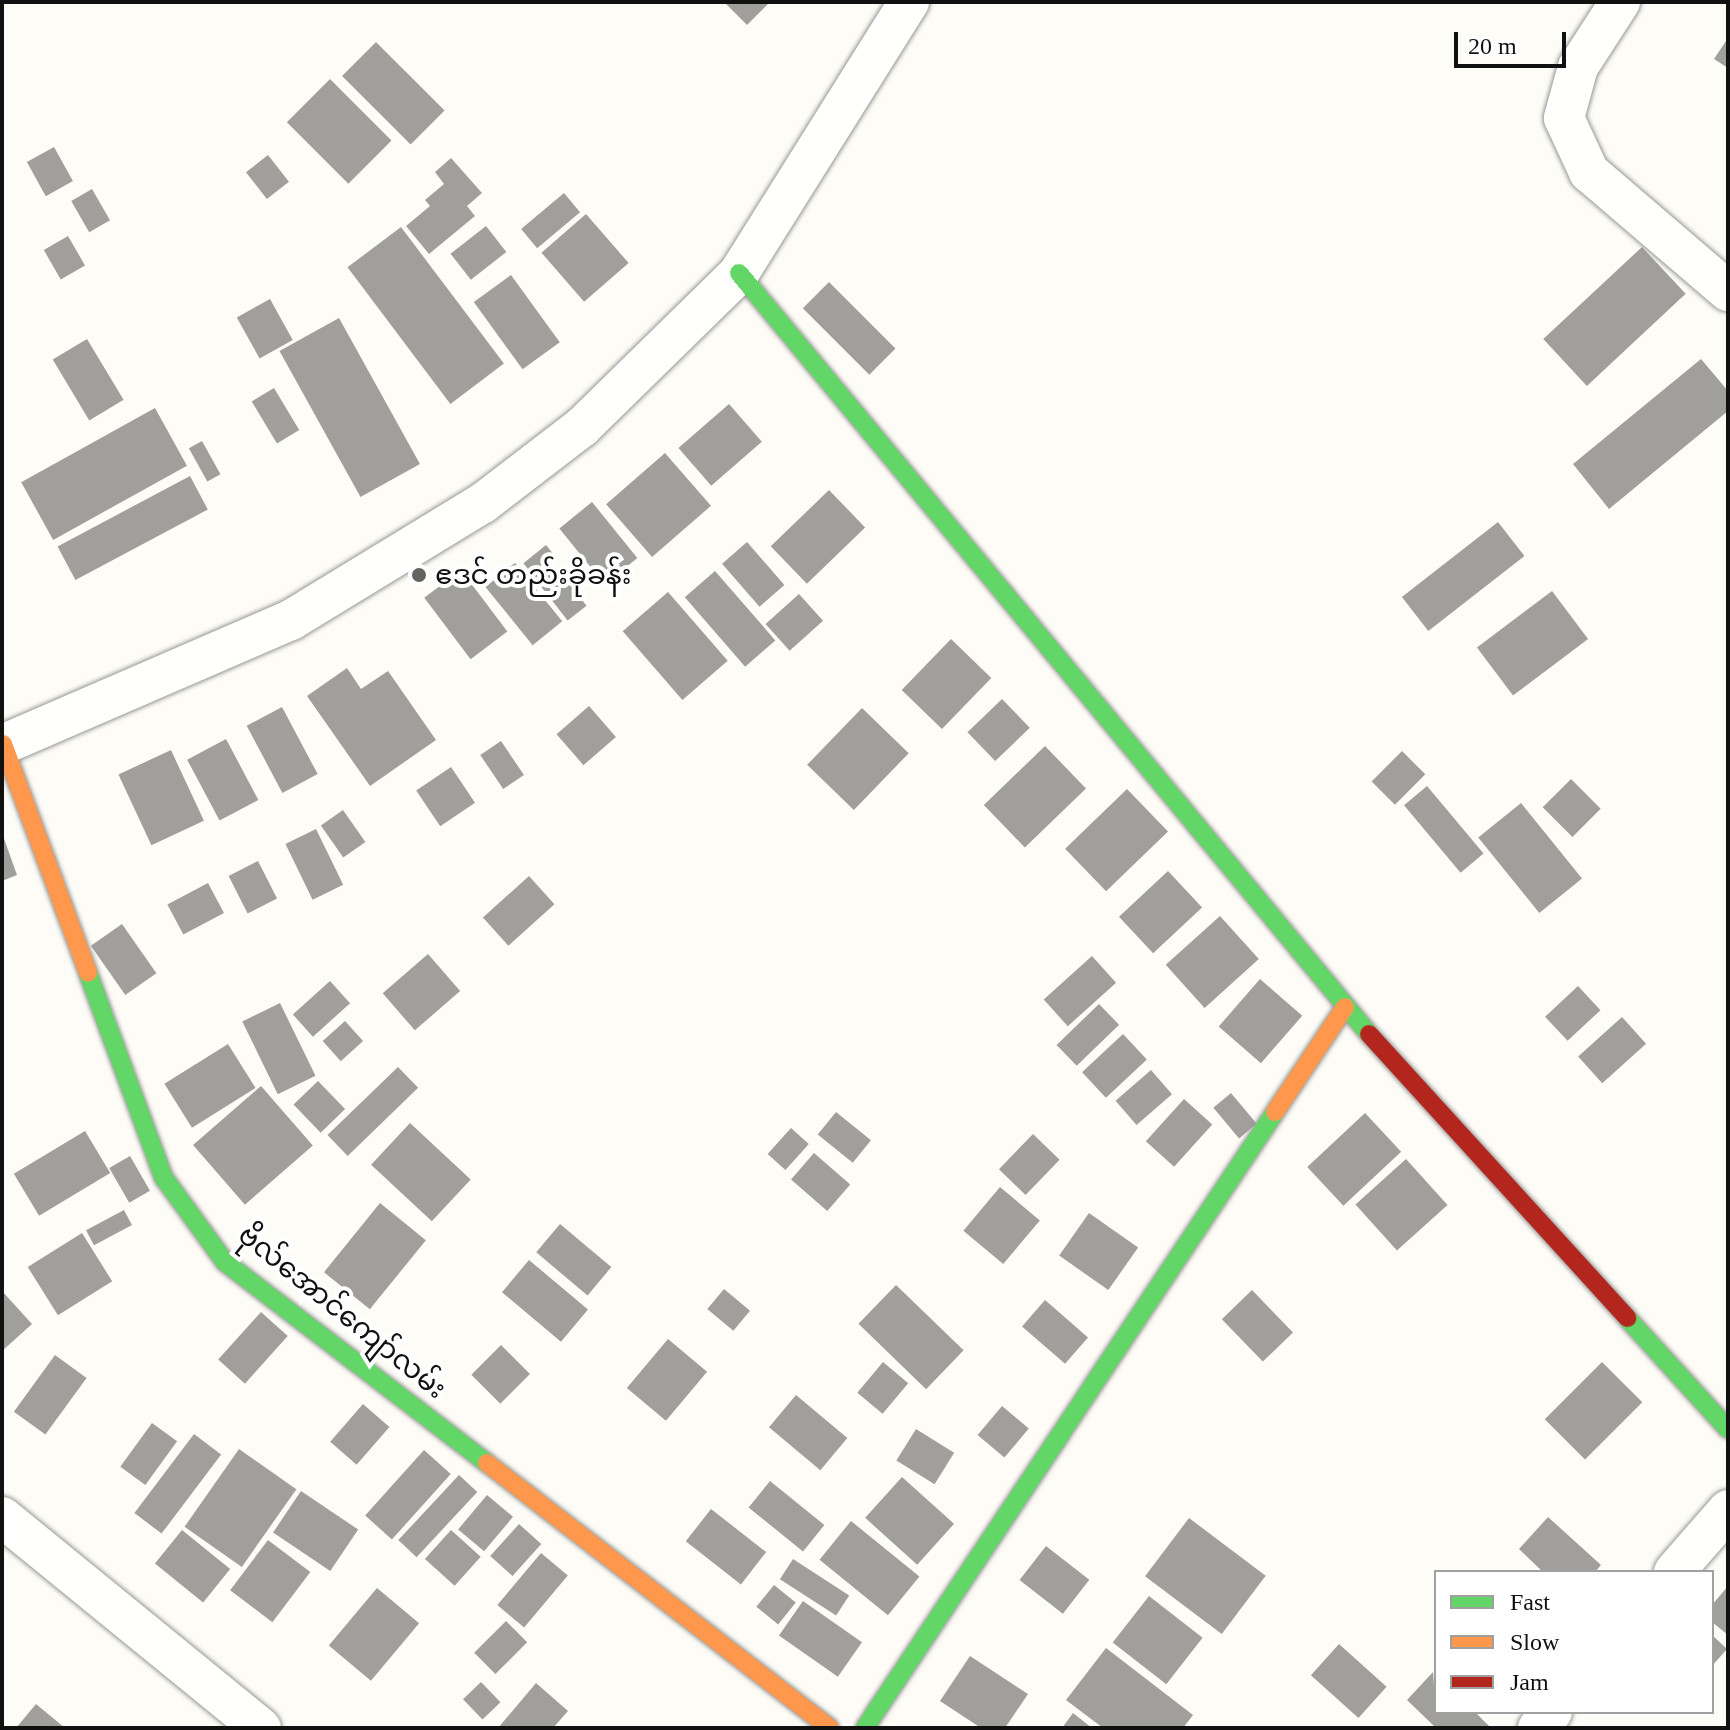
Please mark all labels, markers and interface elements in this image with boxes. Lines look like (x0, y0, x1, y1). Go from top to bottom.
scale bar (1458, 16, 1570, 66)
text: 20 m (1468, 33, 1517, 59)
place label: ဧဒင် တည်းခိုခန်း (435, 558, 632, 592)
marker: ဧဒင် တည်းခိုခန်း (410, 566, 428, 584)
street label: ဗိုလ်အောင်ကျော်လမ်း (231, 1218, 453, 1406)
legend (1434, 1570, 1714, 1714)
text: Fast (1510, 1589, 1550, 1615)
text: Slow (1510, 1629, 1559, 1655)
text: Jam (1510, 1669, 1549, 1695)

